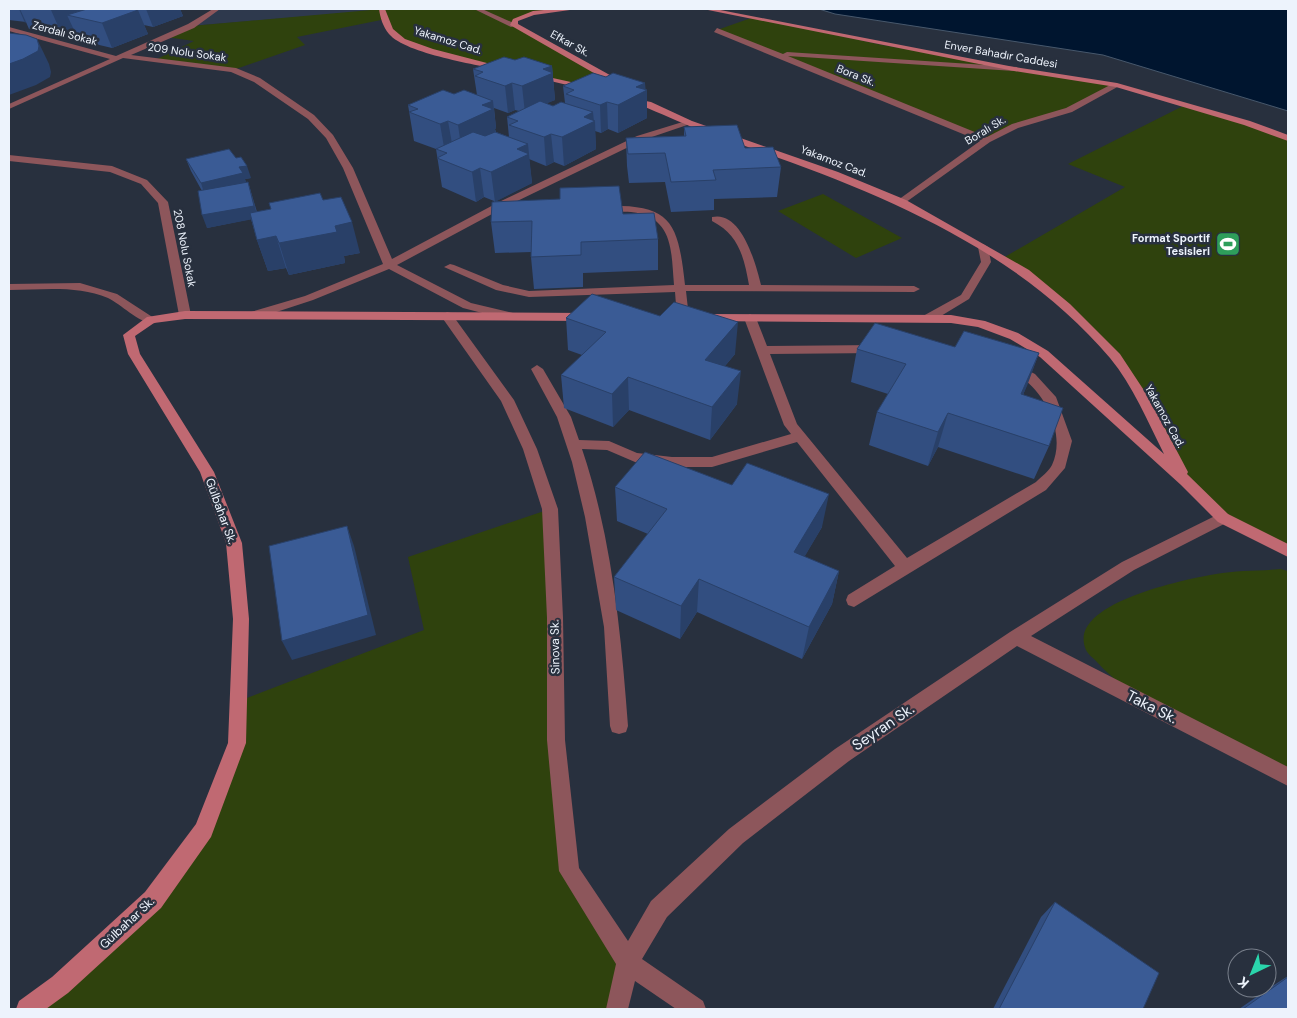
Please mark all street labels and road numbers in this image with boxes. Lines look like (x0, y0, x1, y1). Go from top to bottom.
street label: Zerdalı Sokak (31, 18, 99, 49)
street label: Yakamoz Cad. (412, 23, 484, 57)
street label: Efkar Sk. (548, 27, 592, 59)
street label: Enver Bahadır Caddesi (943, 37, 1059, 71)
street label: 209 Nolu Sokak (147, 40, 228, 65)
street label: Bora Sk. (835, 61, 877, 89)
street label: Boralı Sk. (962, 112, 1008, 148)
street label: Yakamoz Cad. (799, 142, 869, 180)
street label: 208 Nolu Sokak (171, 208, 200, 289)
street label: Yakamoz Cad. (1142, 382, 1188, 450)
street label: Gülbahar Sk. (202, 476, 240, 546)
street label: Sinova Sk. (547, 620, 563, 674)
street label: Taka Sk. (1123, 686, 1181, 728)
street label: Seyran Sk. (848, 699, 918, 755)
street label: Gülbahar Sk. (96, 894, 158, 952)

